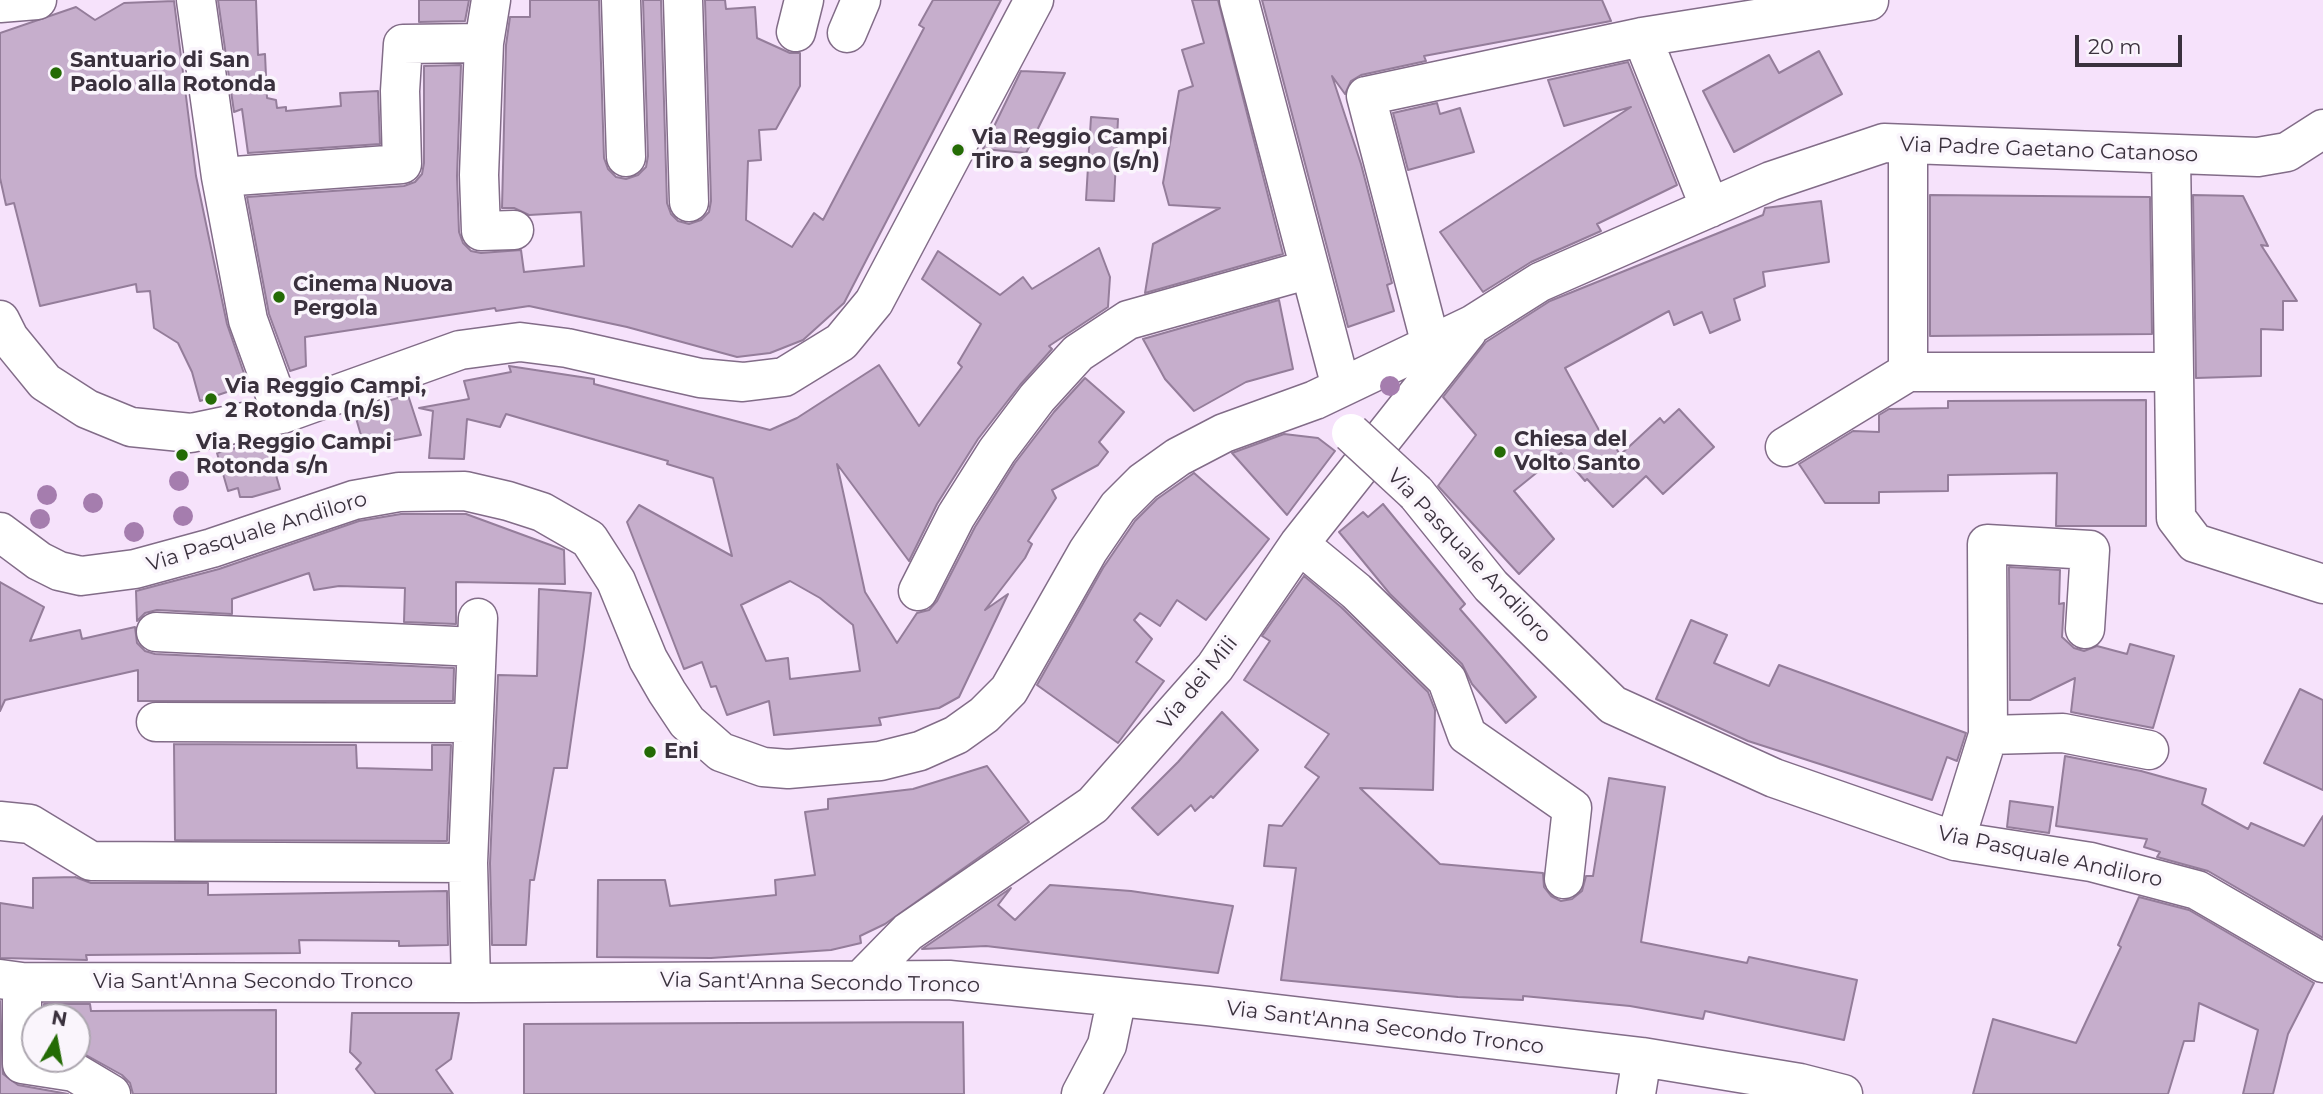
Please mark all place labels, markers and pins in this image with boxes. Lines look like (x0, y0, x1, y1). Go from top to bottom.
place label: Santuario di San Paolo alla Rotonda (70, 48, 276, 98)
marker: Santuario di San Paolo alla Rotonda (48, 65, 64, 81)
place label: Via Reggio Campi Tiro a segno (s/n) (972, 125, 1168, 175)
marker: Via Reggio Campi Tiro a segno (s/n) (950, 142, 966, 158)
place label: Cinema Nuova Pergola (293, 272, 453, 322)
marker: Cinema Nuova Pergola (271, 289, 287, 305)
place label: Via Reggio Campi, 2 Rotonda (n/s) (225, 374, 426, 424)
marker: Via Reggio Campi, 2 Rotonda (n/s) (203, 391, 219, 407)
place label: Chiesa del Volto Santo (1514, 427, 1640, 477)
place label: Via Reggio Campi Rotonda s/n (196, 430, 392, 480)
marker: Chiesa del Volto Santo (1492, 444, 1508, 460)
marker: Via Reggio Campi Rotonda s/n (174, 447, 190, 463)
place label: Eni (664, 739, 699, 765)
marker: Eni (642, 744, 658, 760)

